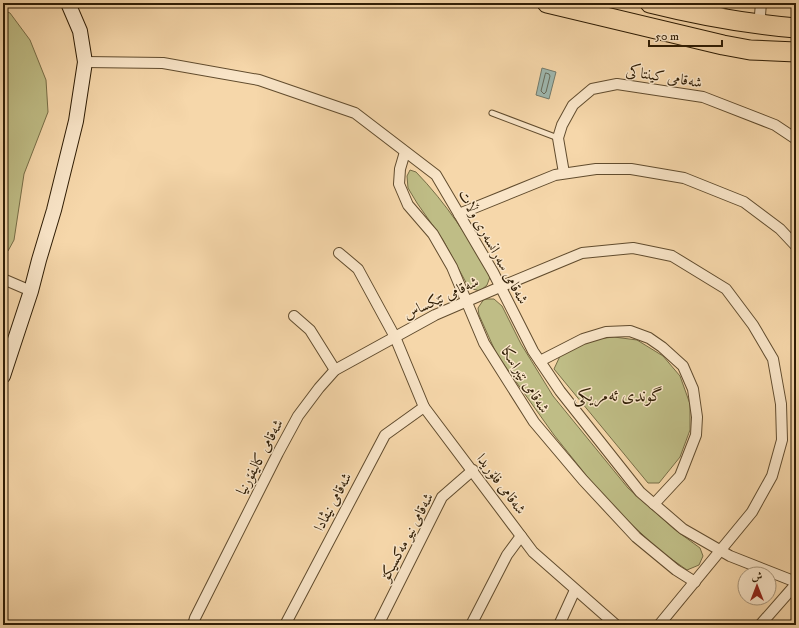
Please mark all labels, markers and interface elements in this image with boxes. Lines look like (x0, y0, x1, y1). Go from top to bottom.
scale bar (649, 22, 722, 48)
text: 50 m (655, 29, 679, 44)
street label: شەقامی کینتاکی (624, 61, 704, 92)
street label: شەقامی سەرانسەری وڵات (454, 186, 532, 308)
street label: شەقامی تێکساس (400, 272, 482, 324)
street label: شەقامی نێبراسکا (496, 343, 554, 417)
district label: گوندی ئەمریکی (573, 385, 663, 407)
street label: شەقامی کالیفۆرنیا (232, 416, 288, 498)
street label: شەقامی فلۆریدا (472, 450, 530, 518)
street label: شەقامی نیڤادا (310, 469, 356, 535)
street label: شەقامی نیو مەکسیکۆ (375, 490, 438, 586)
north arrow (737, 566, 777, 606)
text: ش (752, 570, 763, 584)

